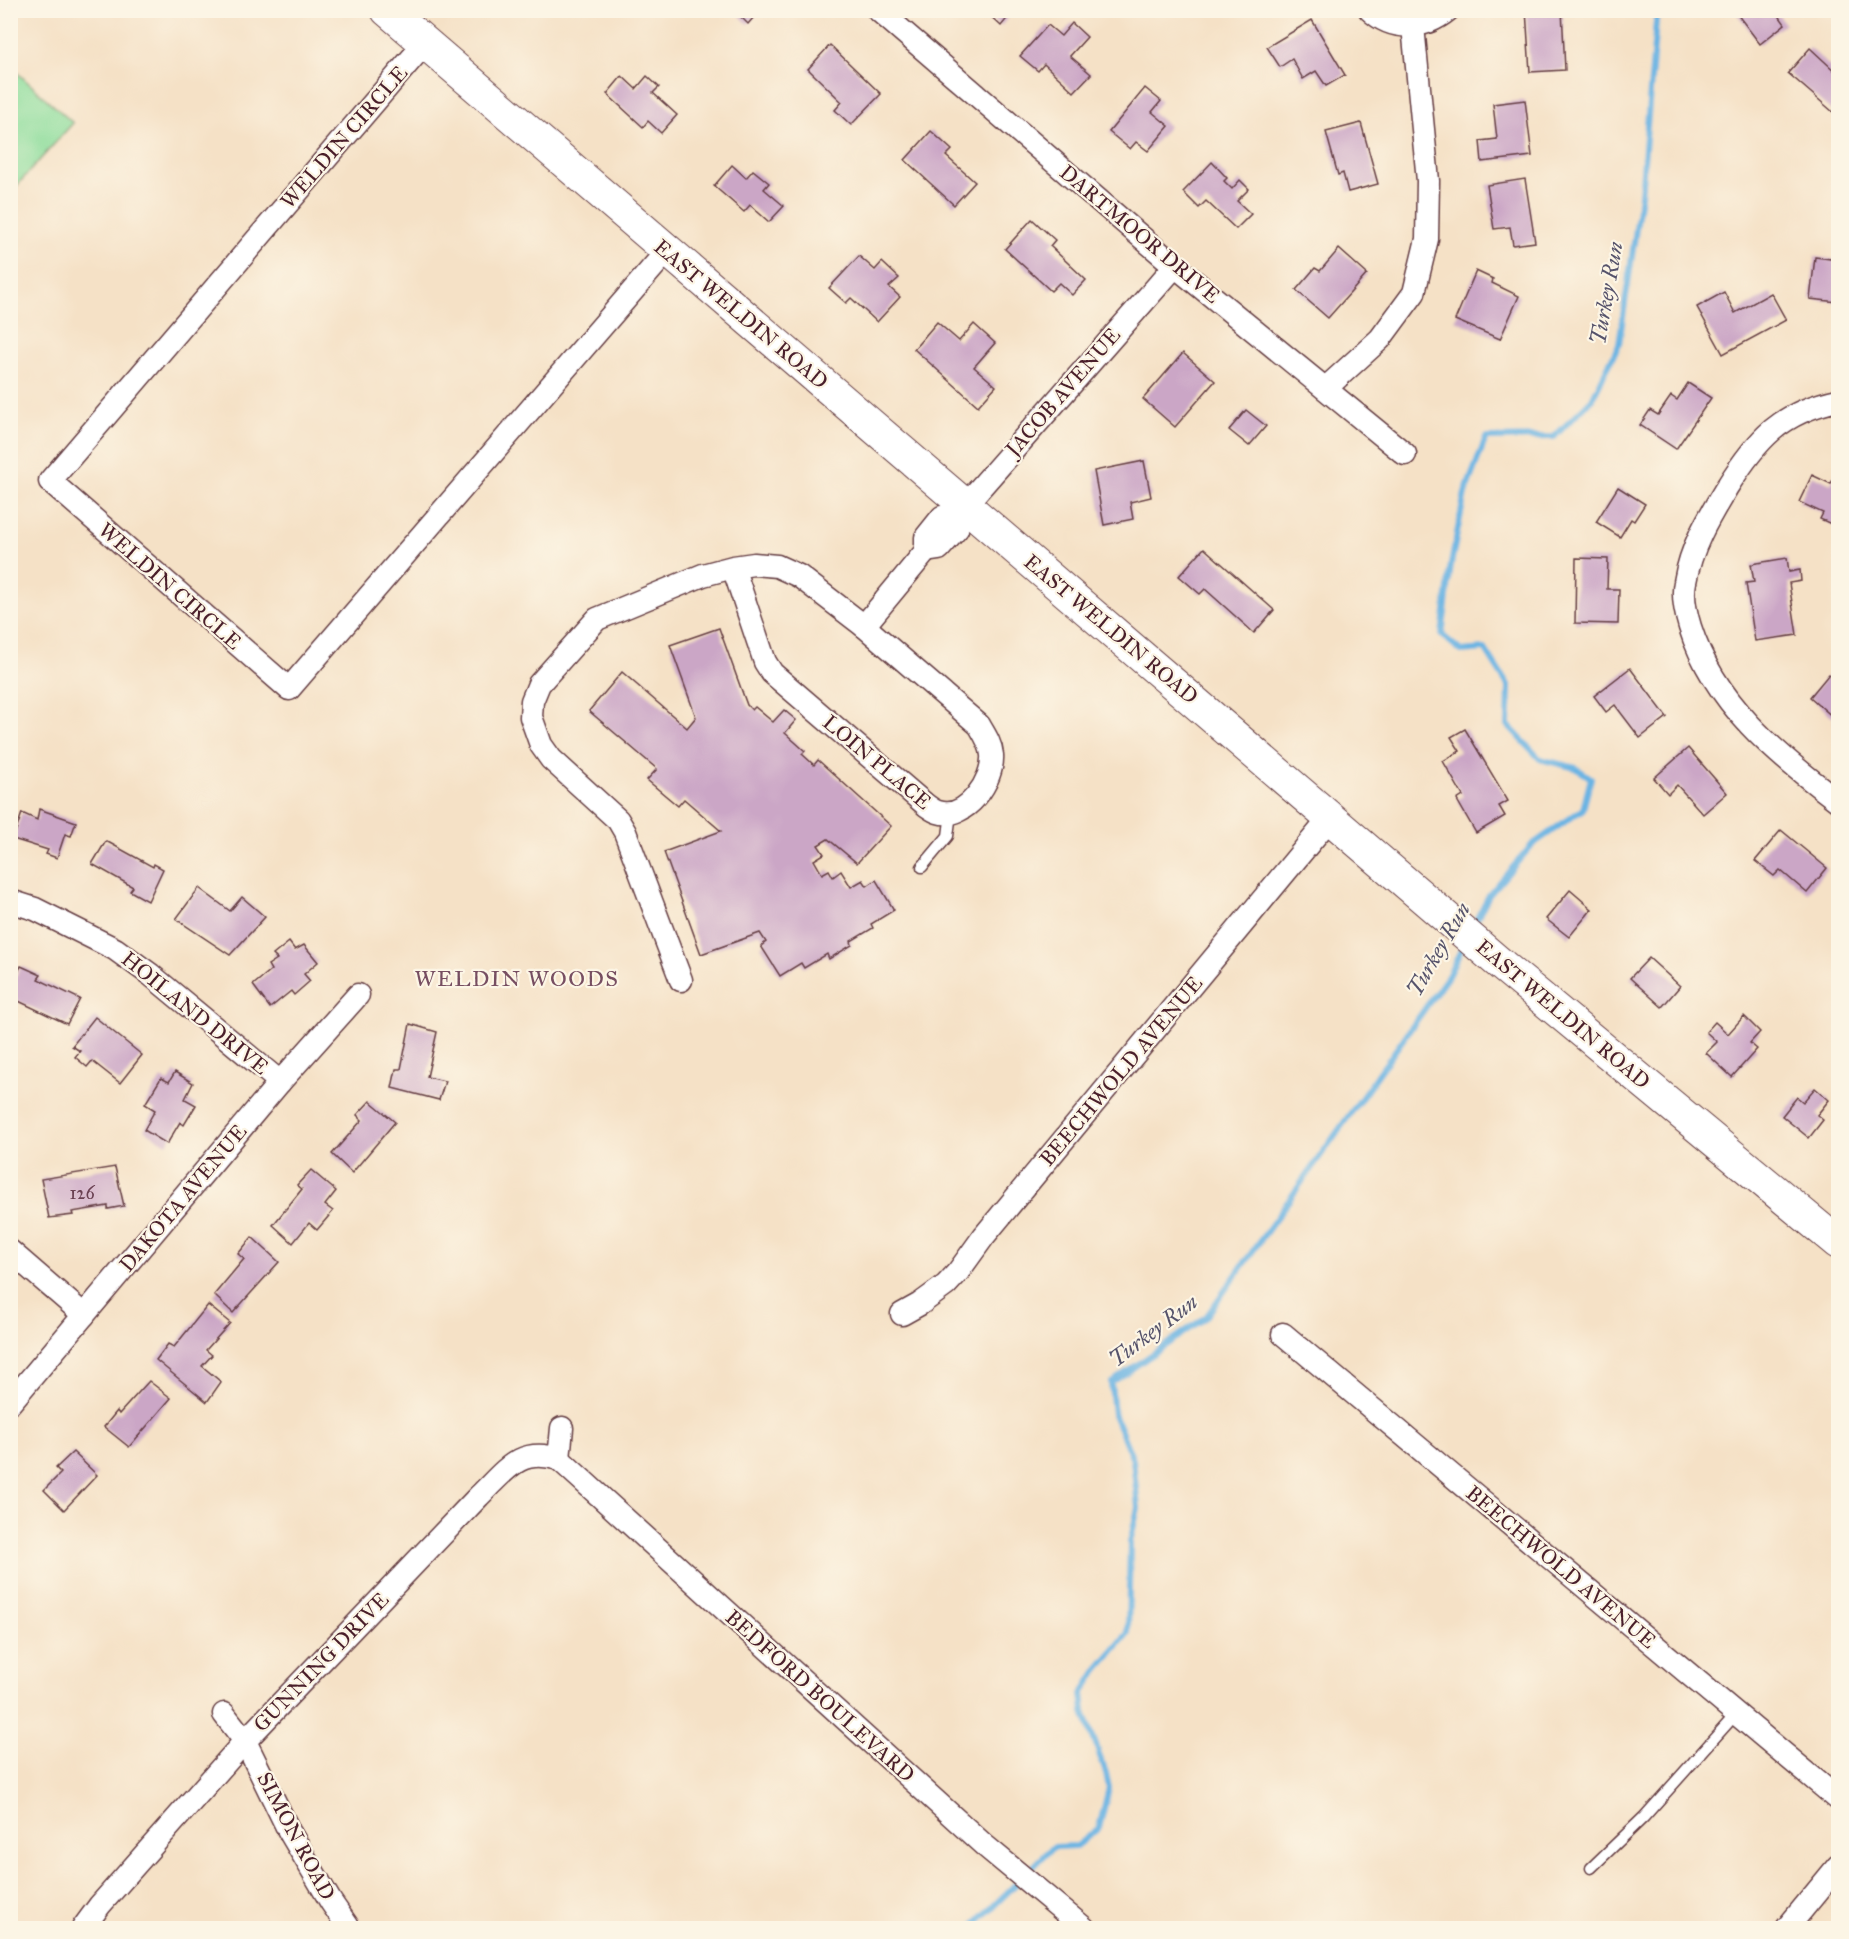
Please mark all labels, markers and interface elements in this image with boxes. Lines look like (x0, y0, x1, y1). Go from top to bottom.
street label: WELDIN CIRCLE (275, 60, 413, 214)
street label: DARTMOOR DRIVE (1054, 159, 1226, 309)
street label: EAST WELDIN ROAD (649, 234, 833, 394)
water label: Turkey Run (1584, 239, 1629, 347)
street label: JACOB AVENUE (999, 322, 1126, 463)
street label: WELDIN CIRCLE (93, 517, 247, 655)
street label: EAST WELDIN ROAD (1019, 549, 1203, 709)
street label: LOIN PLACE (817, 709, 937, 815)
water label: Turkey Run (1401, 897, 1476, 1001)
street label: EAST WELDIN ROAD (1471, 934, 1655, 1094)
street label: HOILAND DRIVE (116, 946, 274, 1080)
district label: WELDIN WOODS (415, 965, 619, 992)
street label: BEECHWOLD AVENUE (1034, 971, 1208, 1171)
street label: DAKOTA AVENUE (114, 1119, 252, 1277)
house number: 126 (69, 1182, 95, 1204)
water label: Turkey Run (1104, 1288, 1203, 1372)
street label: BEECHWOLD AVENUE (1461, 1480, 1661, 1654)
street label: GUNNING DRIVE (248, 1587, 394, 1737)
street label: BEDFORD BOULEVARD (720, 1604, 920, 1788)
street label: SIMON ROAD (251, 1767, 341, 1905)

